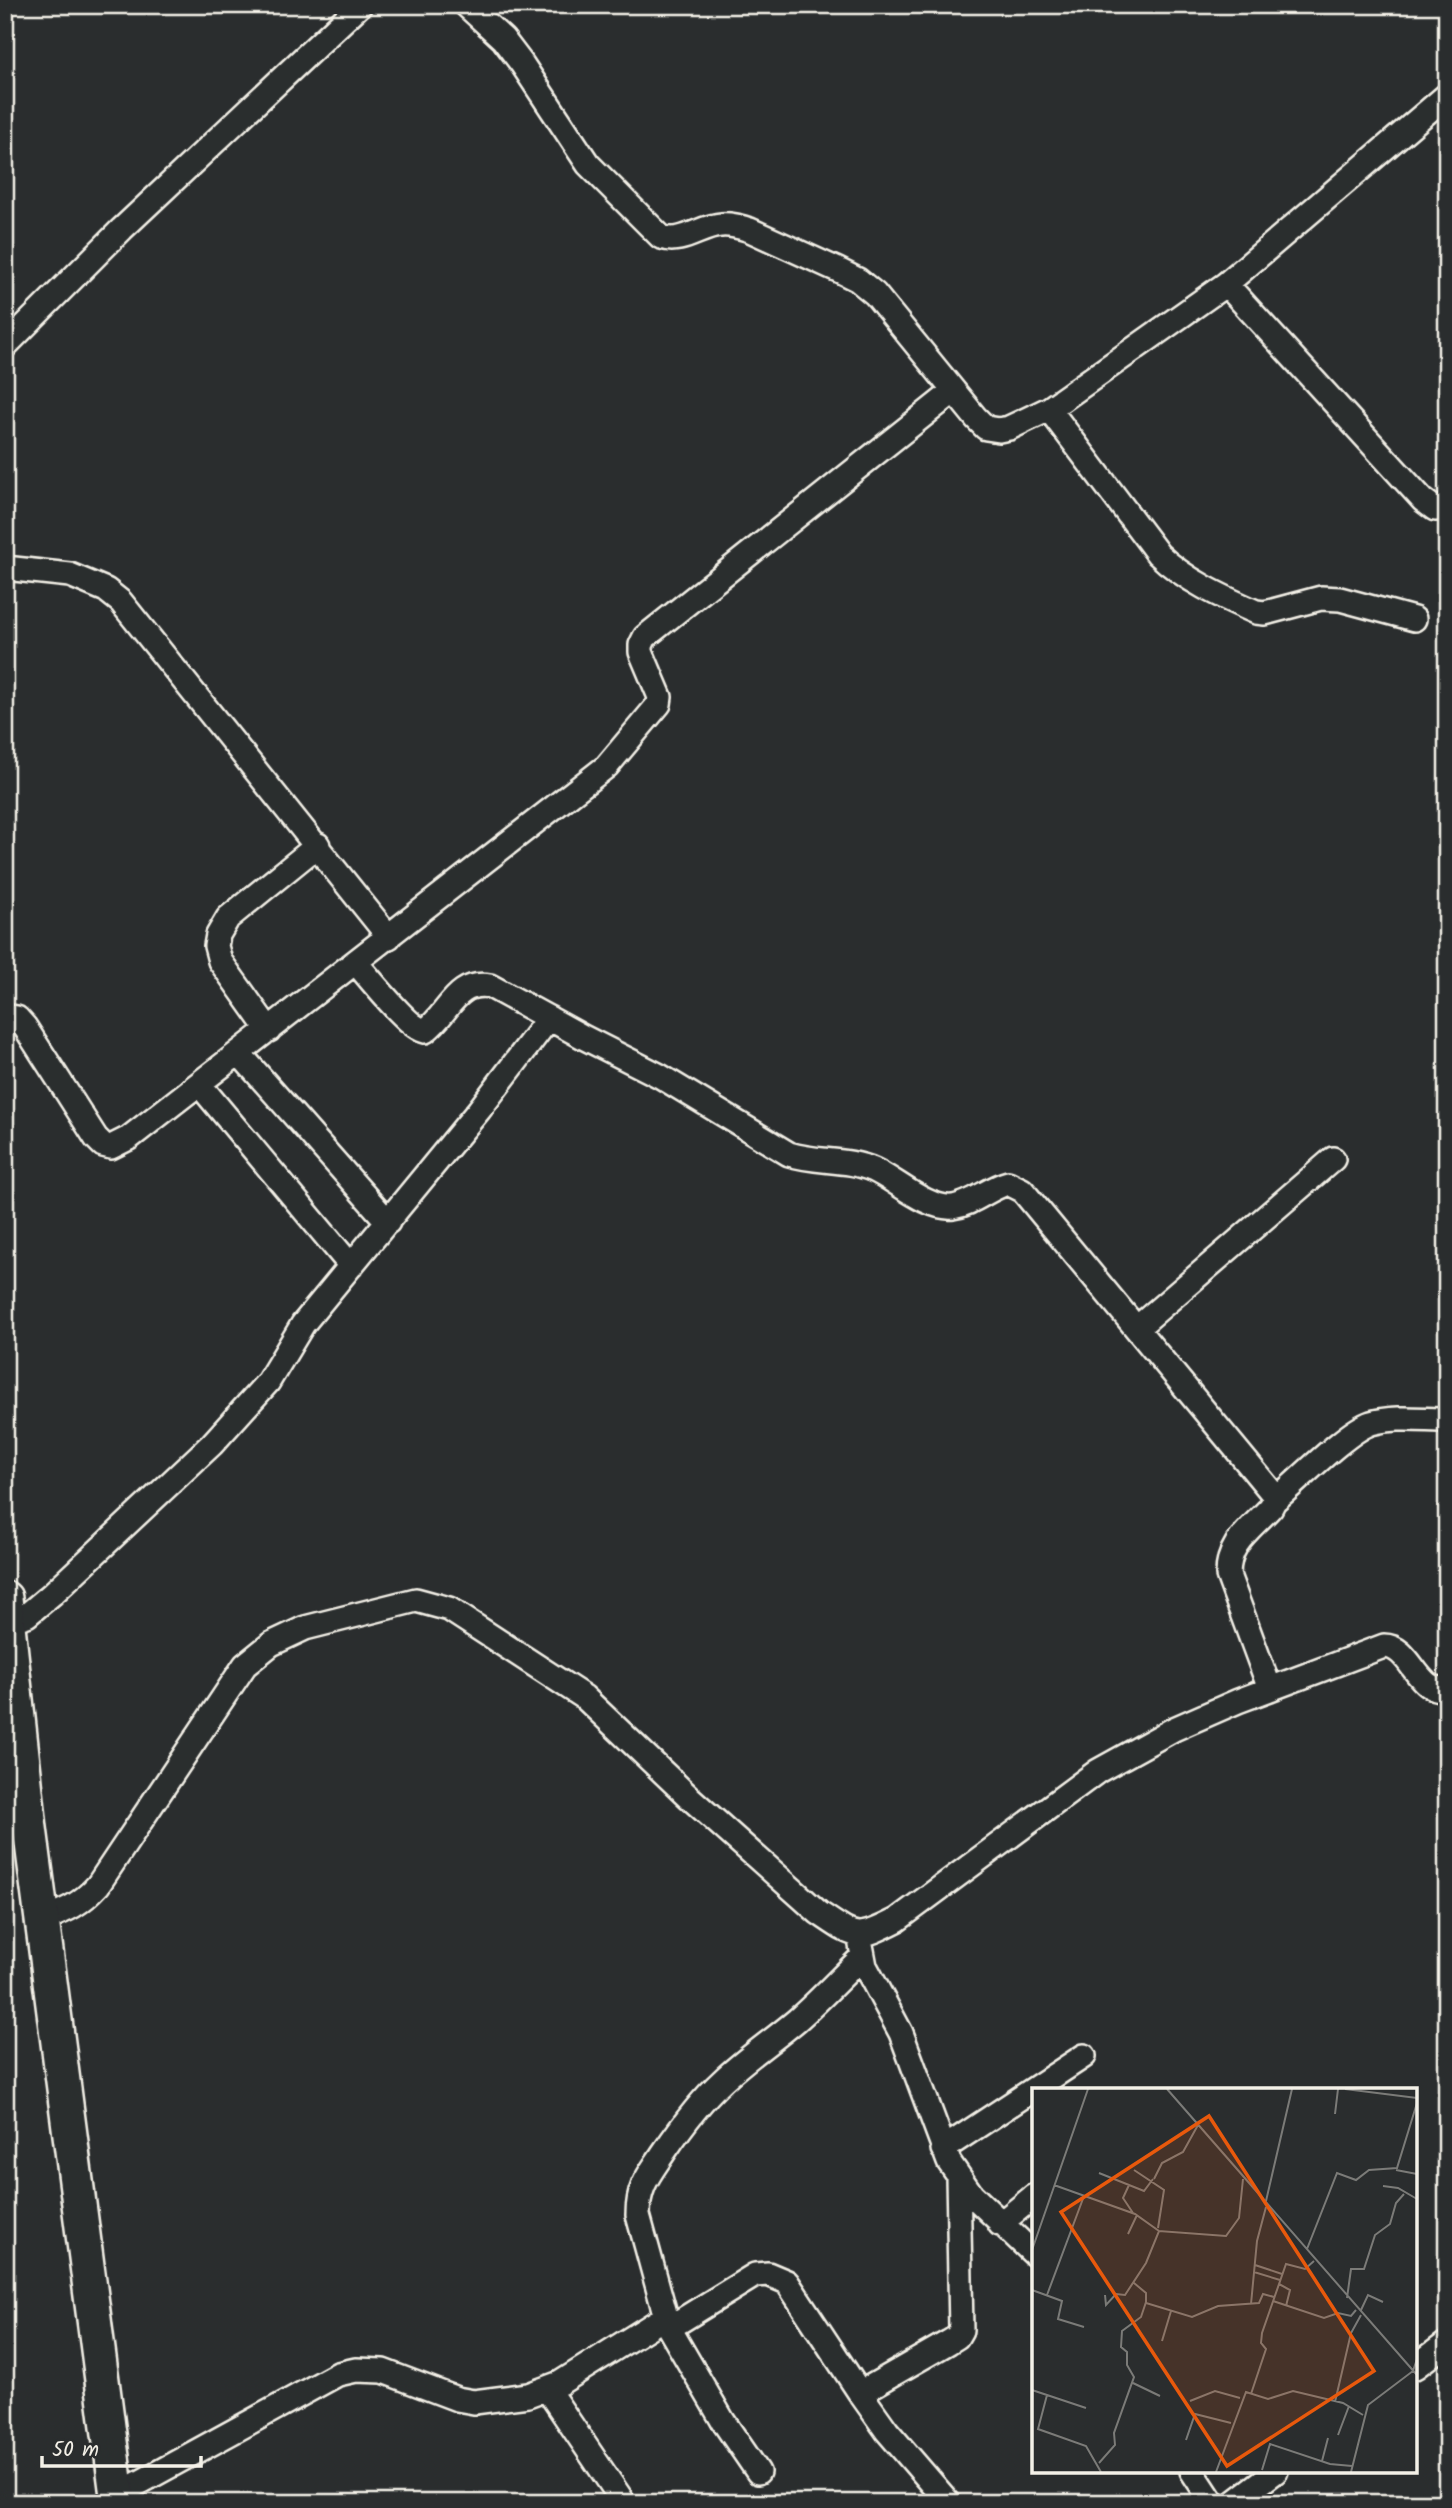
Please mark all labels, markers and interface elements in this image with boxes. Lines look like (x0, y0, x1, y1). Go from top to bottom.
inset map (1032, 2088, 1417, 2473)
scale bar (42, 2424, 201, 2468)
text: 50 m (52, 2434, 99, 2467)

